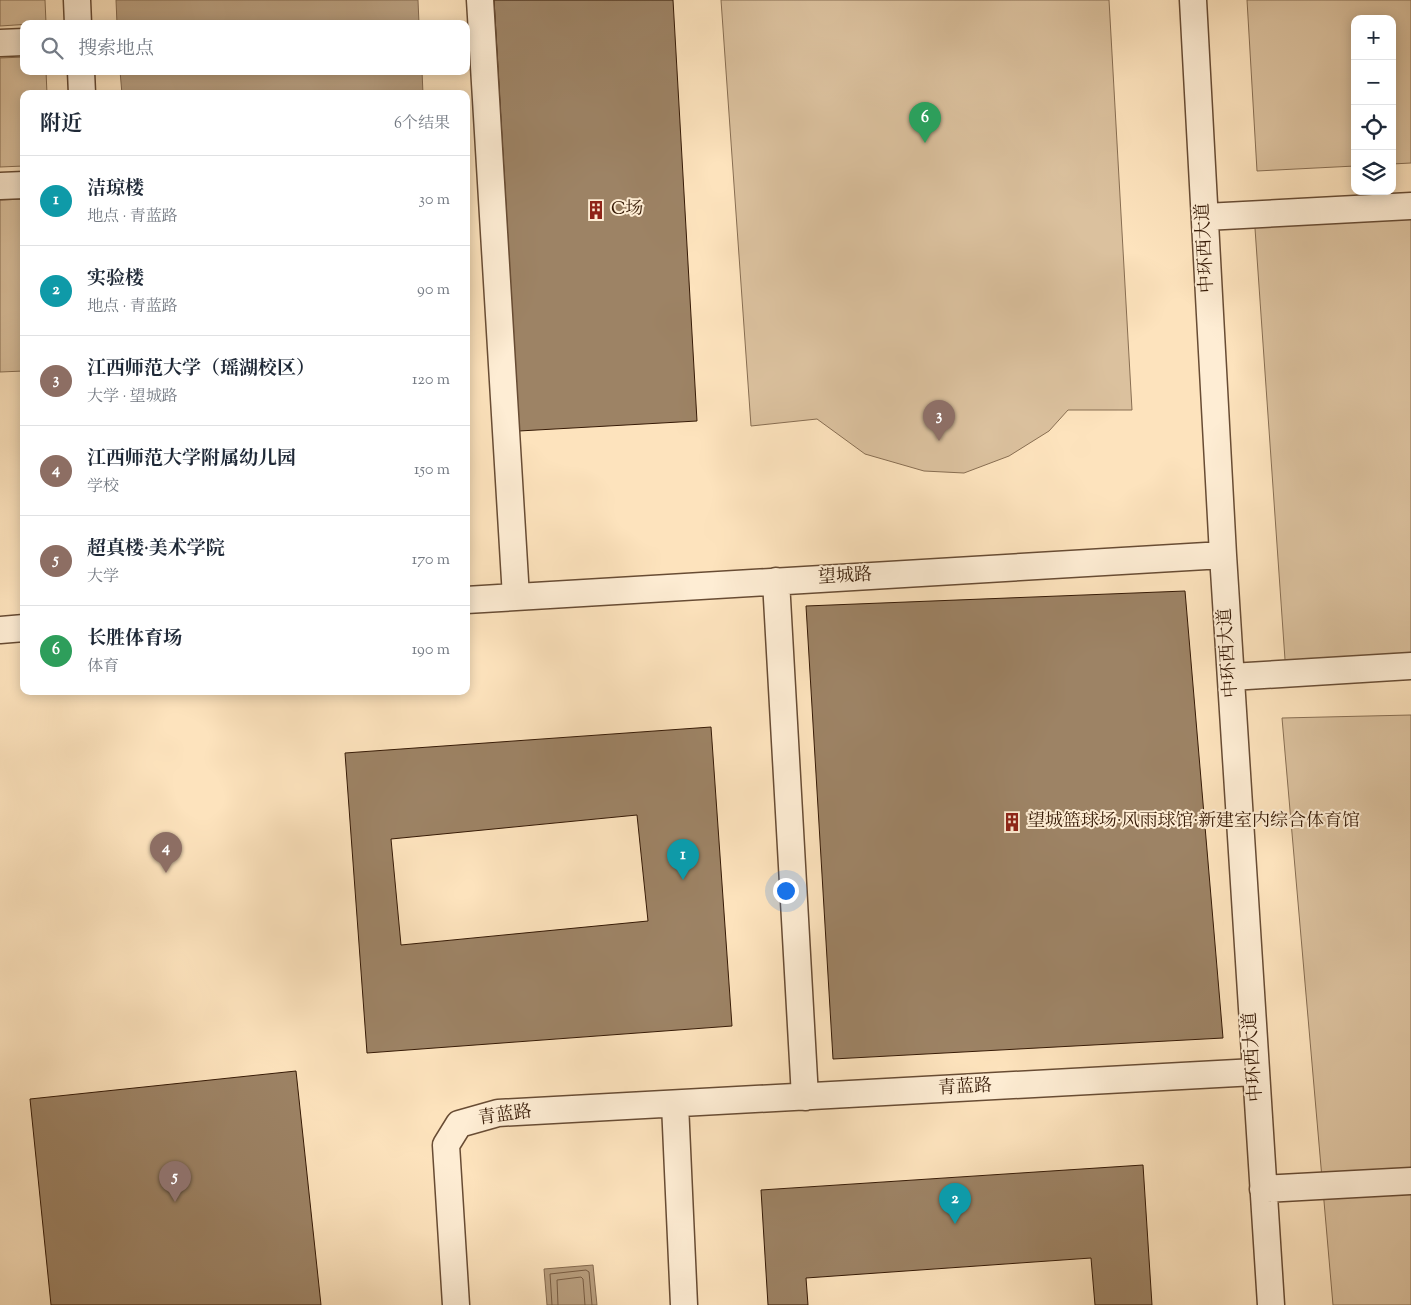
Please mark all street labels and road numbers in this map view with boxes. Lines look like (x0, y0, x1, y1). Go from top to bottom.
street label: 中环西大道 (1191, 202, 1221, 294)
street label: 望城路 (817, 563, 873, 591)
street label: 中环西大道 (1213, 607, 1245, 699)
street label: 中环西大道 (1238, 1011, 1270, 1103)
street label: 青蓝路 (937, 1074, 993, 1102)
street label: 青蓝路 (476, 1099, 534, 1133)

